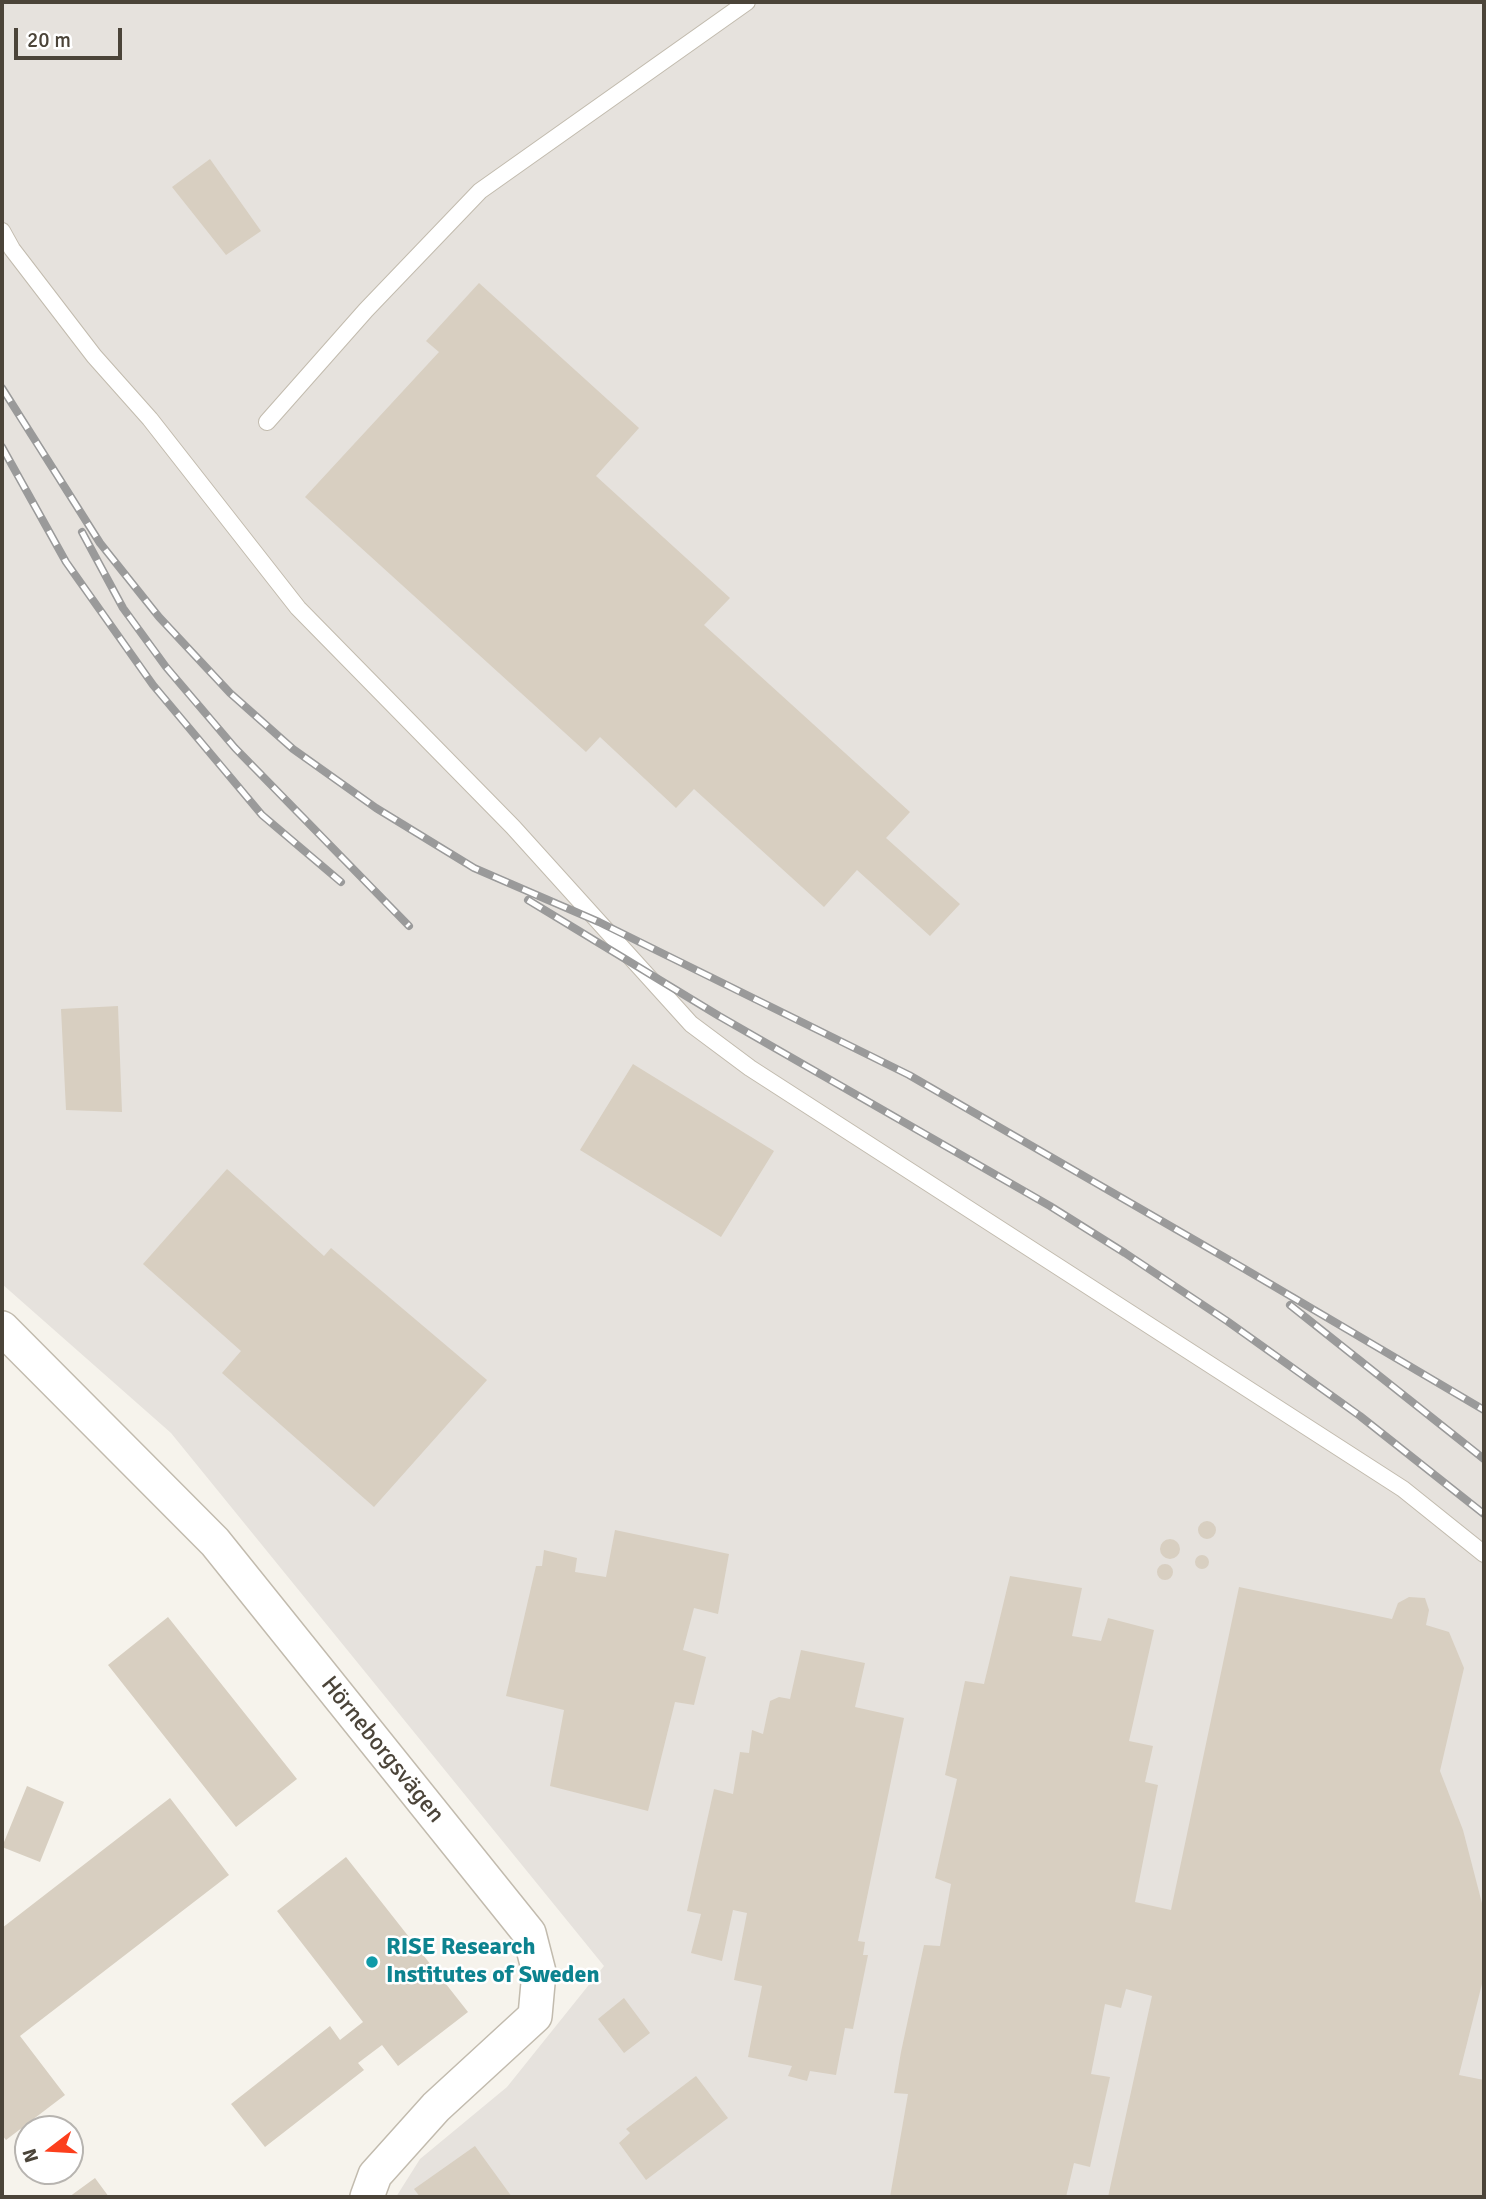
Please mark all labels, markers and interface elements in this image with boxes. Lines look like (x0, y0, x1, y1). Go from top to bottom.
scale bar (18, 14, 126, 58)
text: 20 m (27, 27, 71, 53)
street label: Hörneborgsvägen (314, 1671, 450, 1829)
place label: RISE Research Institutes of Sweden (386, 1934, 600, 1990)
marker: RISE Research Institutes of Sweden (364, 1954, 380, 1970)
north arrow (14, 2115, 84, 2185)
text: N (17, 2146, 44, 2165)

